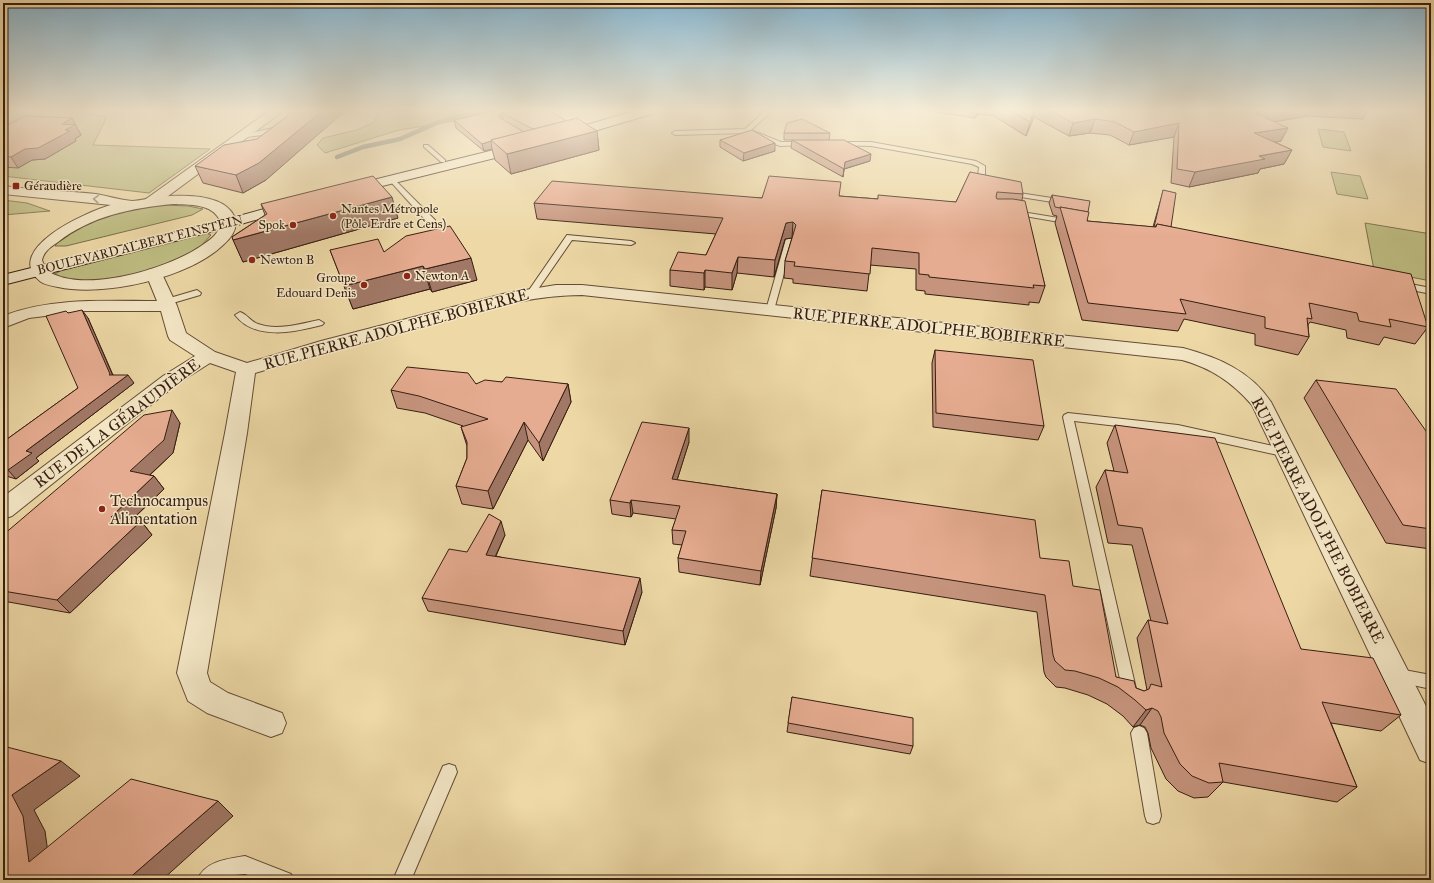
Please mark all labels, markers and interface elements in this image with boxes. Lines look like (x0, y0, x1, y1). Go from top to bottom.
place label: Géraudière (24, 178, 82, 194)
marker: Géraudière (11, 181, 21, 191)
one-way arrow (93, 194, 99, 203)
place label: Nantes Métropole (Pôle Erdre et Cens) (341, 201, 447, 232)
marker: Nantes Métropole (Pôle Erdre et Cens) (328, 211, 338, 221)
street label: BOULEVARD ALBERT EINSTEIN (35, 212, 245, 278)
place label: Spok (258, 217, 286, 233)
marker: Spok (288, 220, 298, 230)
place label: Newton B (260, 252, 314, 268)
marker: Newton B (247, 255, 257, 265)
place label: Newton A (415, 268, 470, 284)
place label: Groupe Edouard Denis (276, 270, 357, 301)
marker: Newton A (402, 271, 412, 281)
marker: Groupe Edouard Denis (359, 280, 369, 290)
street label: RUE PIERRE ADOLPHE BOBIERRE (261, 284, 531, 374)
street label: RUE PIERRE ADOLPHE BOBIERRE (792, 303, 1066, 351)
street label: RUE DE LA GÉRAUDIÈRE (29, 353, 204, 492)
street label: RUE PIERRE ADOLPHE BOBIERRE (1247, 394, 1389, 646)
place label: Technocampus Alimentation (109, 491, 208, 528)
marker: Technocampus Alimentation (97, 504, 107, 514)

